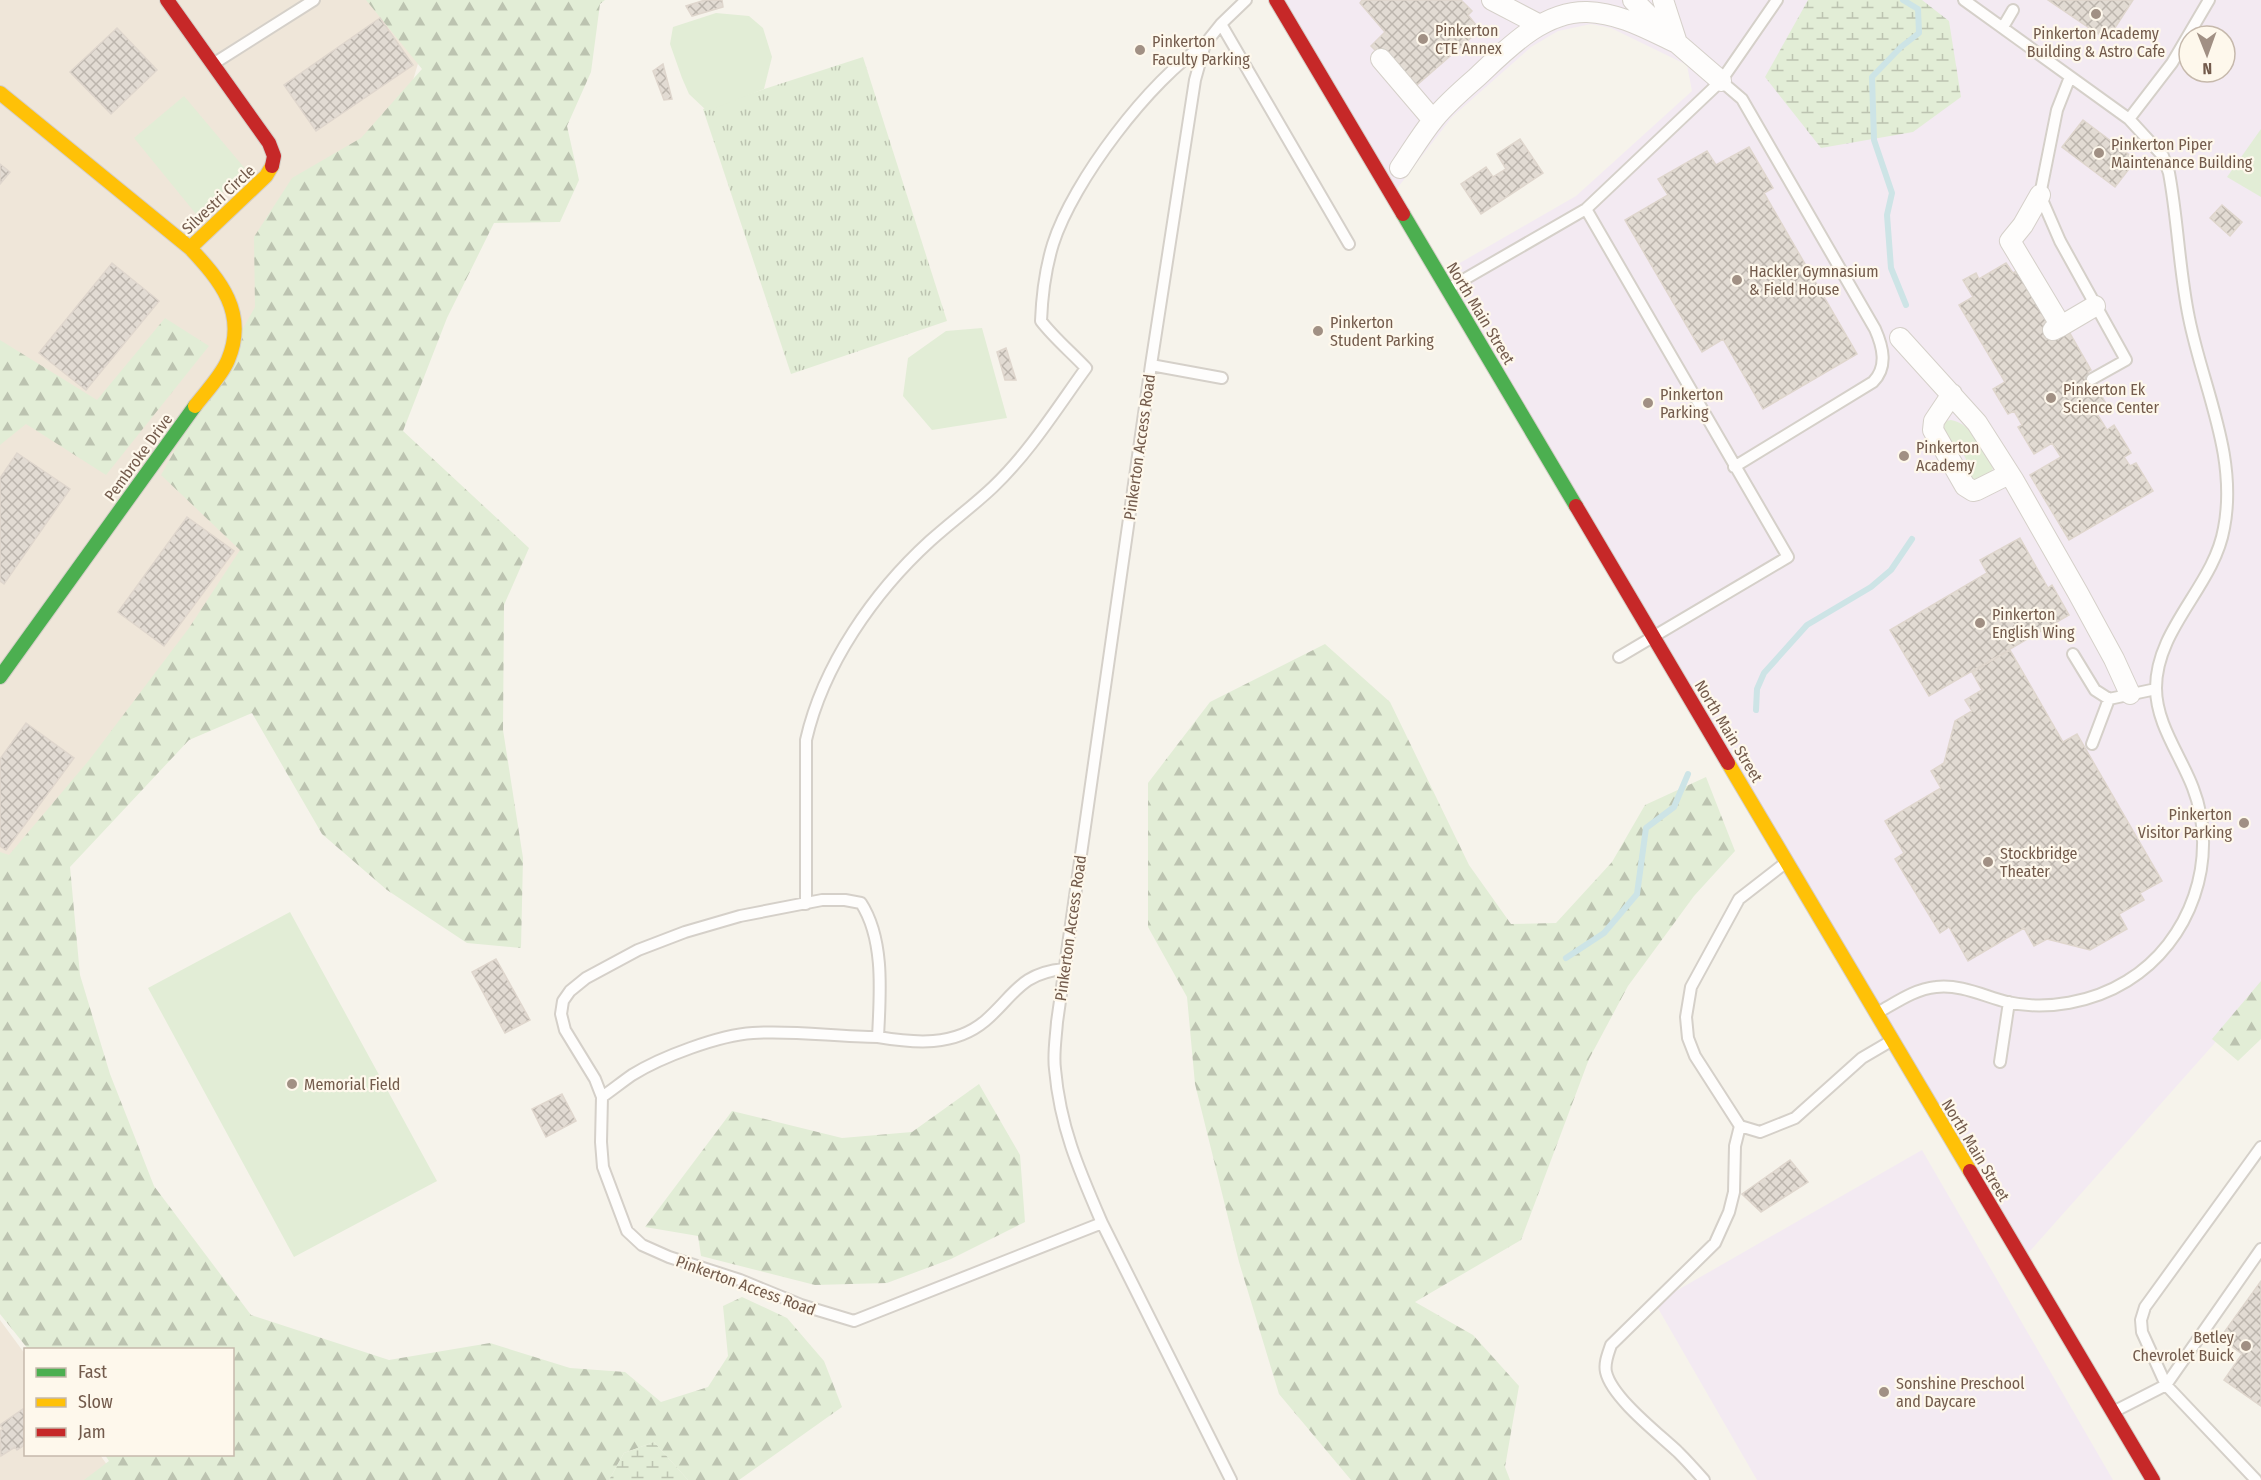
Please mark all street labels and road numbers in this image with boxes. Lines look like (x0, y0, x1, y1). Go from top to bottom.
street label: Silvestri Circle (178, 161, 259, 238)
street label: North Main Street (1443, 259, 1519, 368)
street label: Pinkerton Access Road (1120, 373, 1159, 521)
street label: Pembroke Drive (100, 410, 176, 505)
street label: North Main Street (1691, 677, 1767, 786)
street label: Pinkerton Access Road (1051, 854, 1090, 1002)
street label: North Main Street (1938, 1096, 2014, 1205)
street label: Pinkerton Access Road (673, 1251, 818, 1320)

